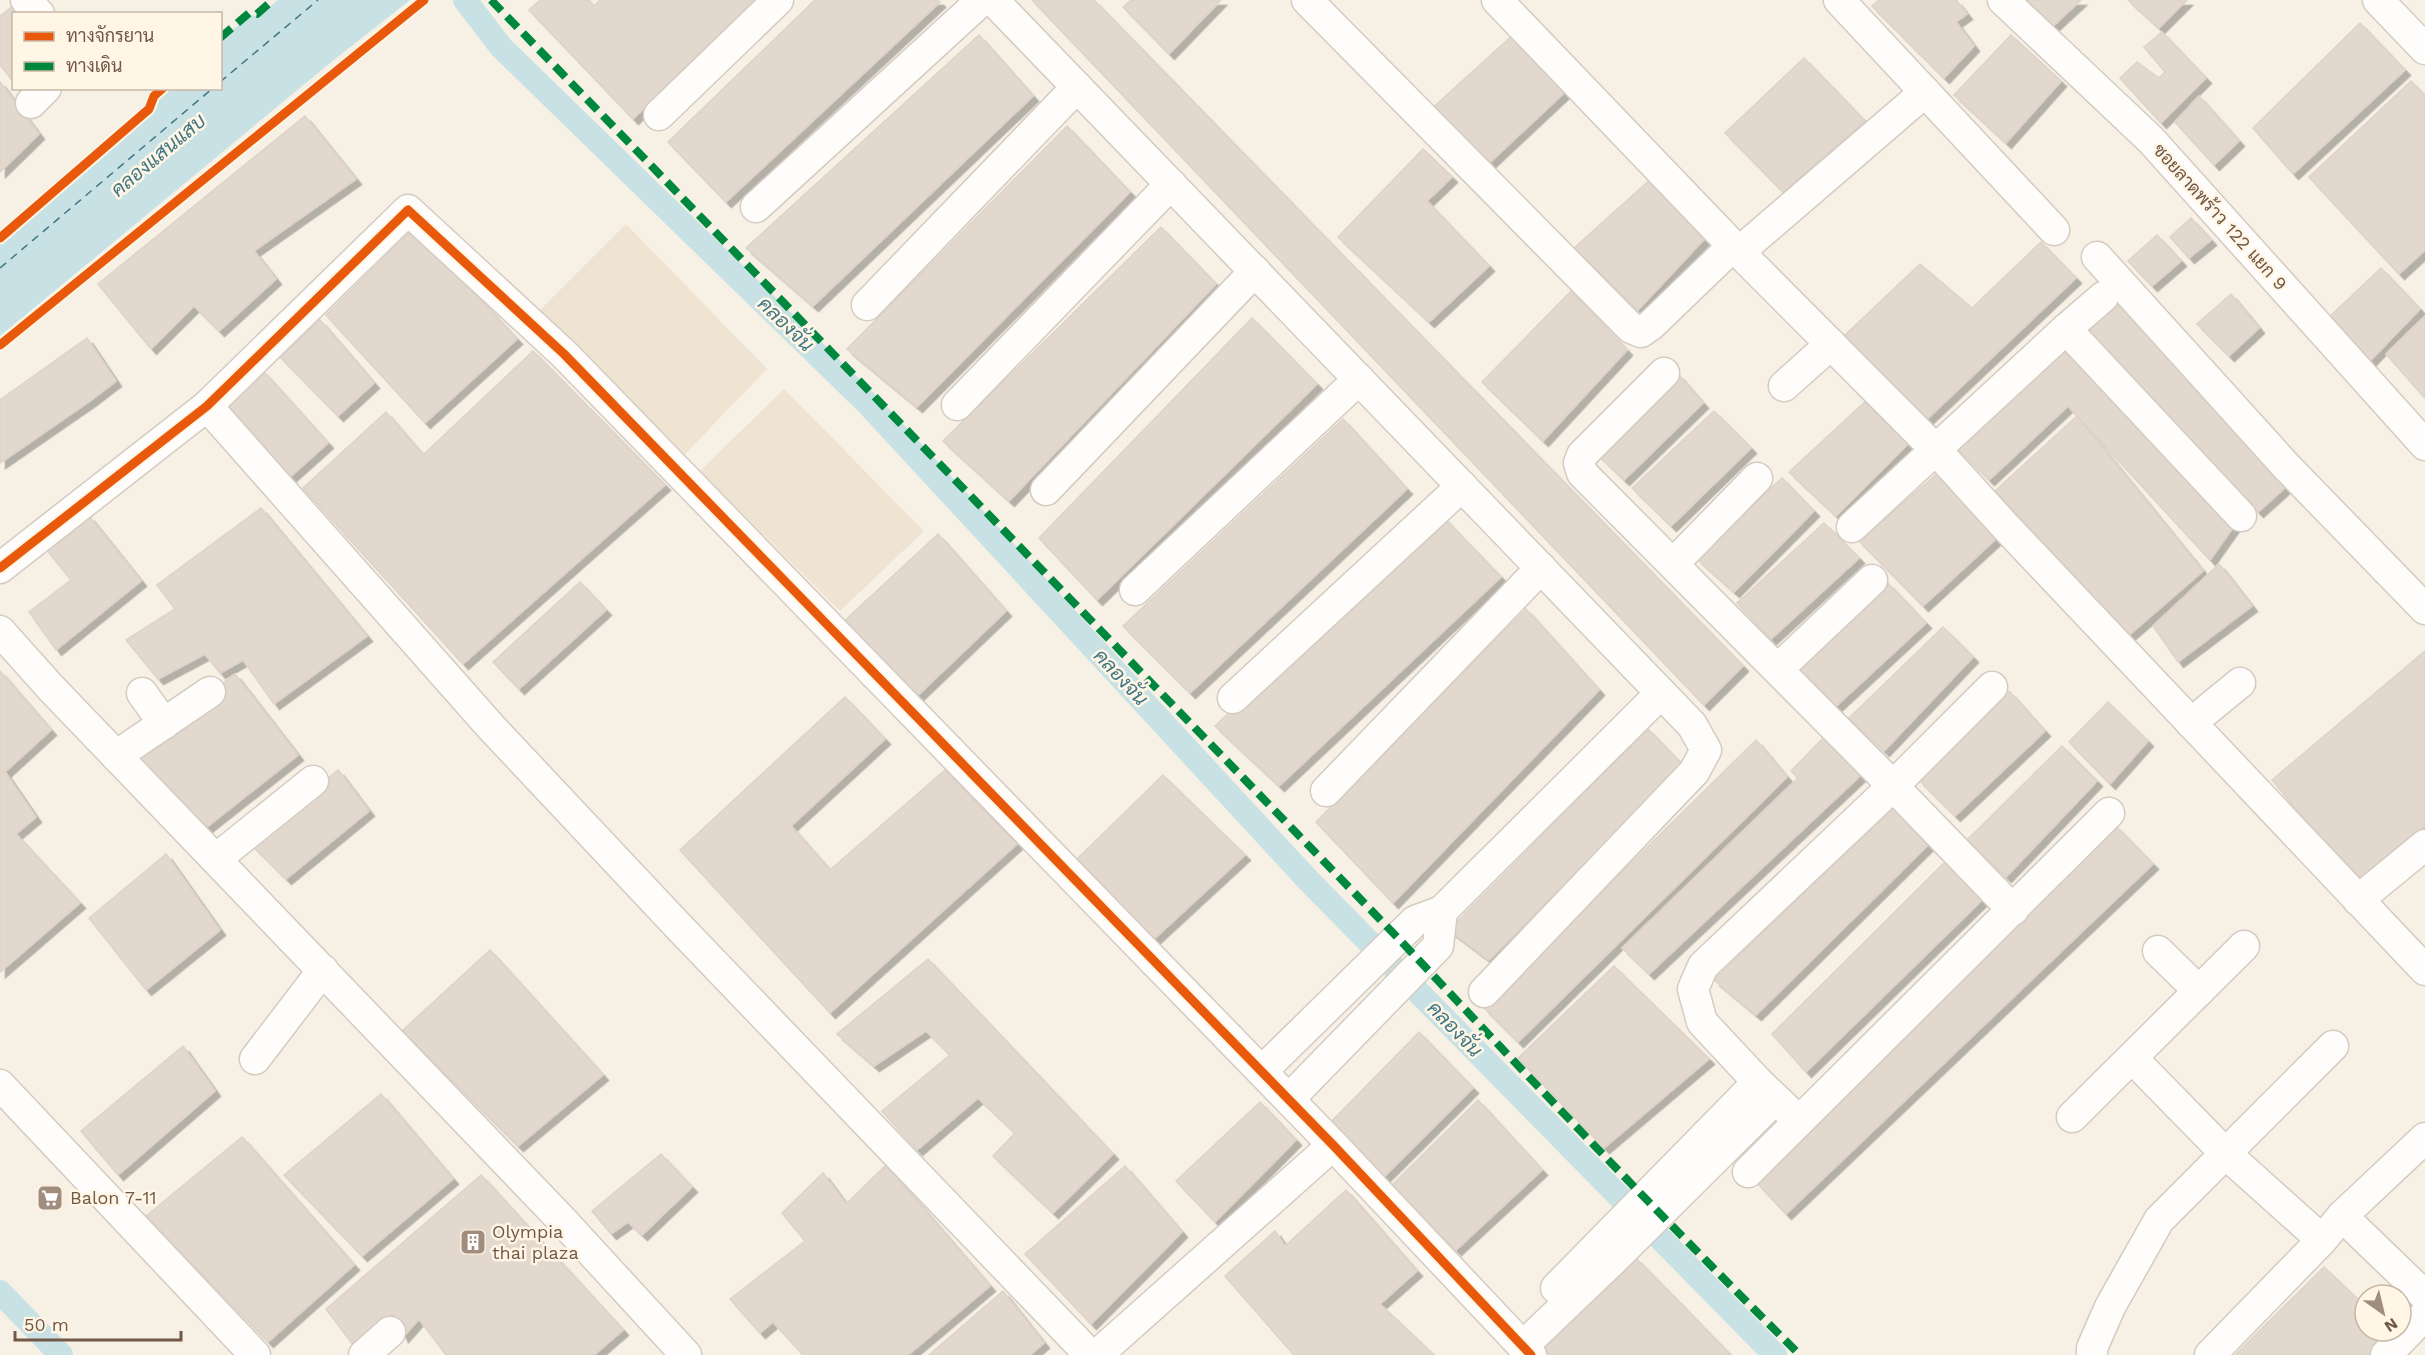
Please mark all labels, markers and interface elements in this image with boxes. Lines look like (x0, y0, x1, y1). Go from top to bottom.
legend (12, 12, 222, 90)
text: ทางจักรยาน (66, 25, 154, 46)
text: ทางเดิน (66, 55, 122, 76)
water label: คลองแสนแสบ (106, 108, 210, 202)
street label: ซอยลาดพร้าว 122 แยก 9 (2149, 138, 2292, 294)
water label: คลองจั่น (753, 288, 822, 357)
water label: คลองจั่น (1089, 641, 1156, 710)
water label: คลองจั่น (1423, 993, 1491, 1062)
supermarket icon: Balon 7-11 (35, 1183, 65, 1213)
place label: Balon 7-11 (70, 1187, 156, 1208)
place label: Olympia thai plaza (492, 1221, 579, 1263)
building icon: Olympia thai plaza (458, 1227, 488, 1257)
north arrow (2353, 1283, 2413, 1343)
scale bar (15, 1304, 182, 1342)
text: 50 m (24, 1314, 69, 1335)
text: N (2381, 1314, 2401, 1336)

